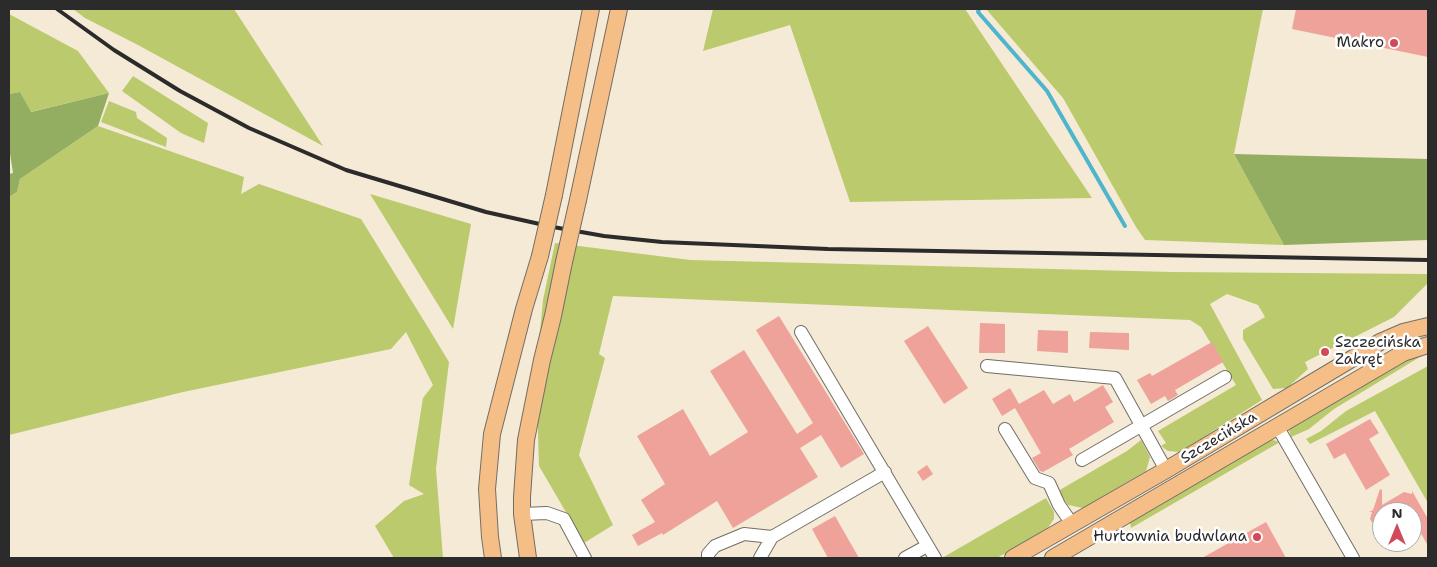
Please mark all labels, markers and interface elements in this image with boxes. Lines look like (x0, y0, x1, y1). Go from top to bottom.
place label: Makro (1337, 34, 1384, 52)
marker: Makro (1388, 37, 1400, 49)
place label: Szczecińska Zakręt (1335, 334, 1421, 369)
marker: Szczecińska Zakręt (1319, 346, 1331, 358)
street label: Szczecińska (1178, 408, 1260, 468)
north arrow (1372, 502, 1422, 552)
text: N (1391, 504, 1403, 522)
place label: Hurtownia budwlana (1093, 528, 1247, 546)
marker: Hurtownia budwlana (1251, 531, 1263, 543)

